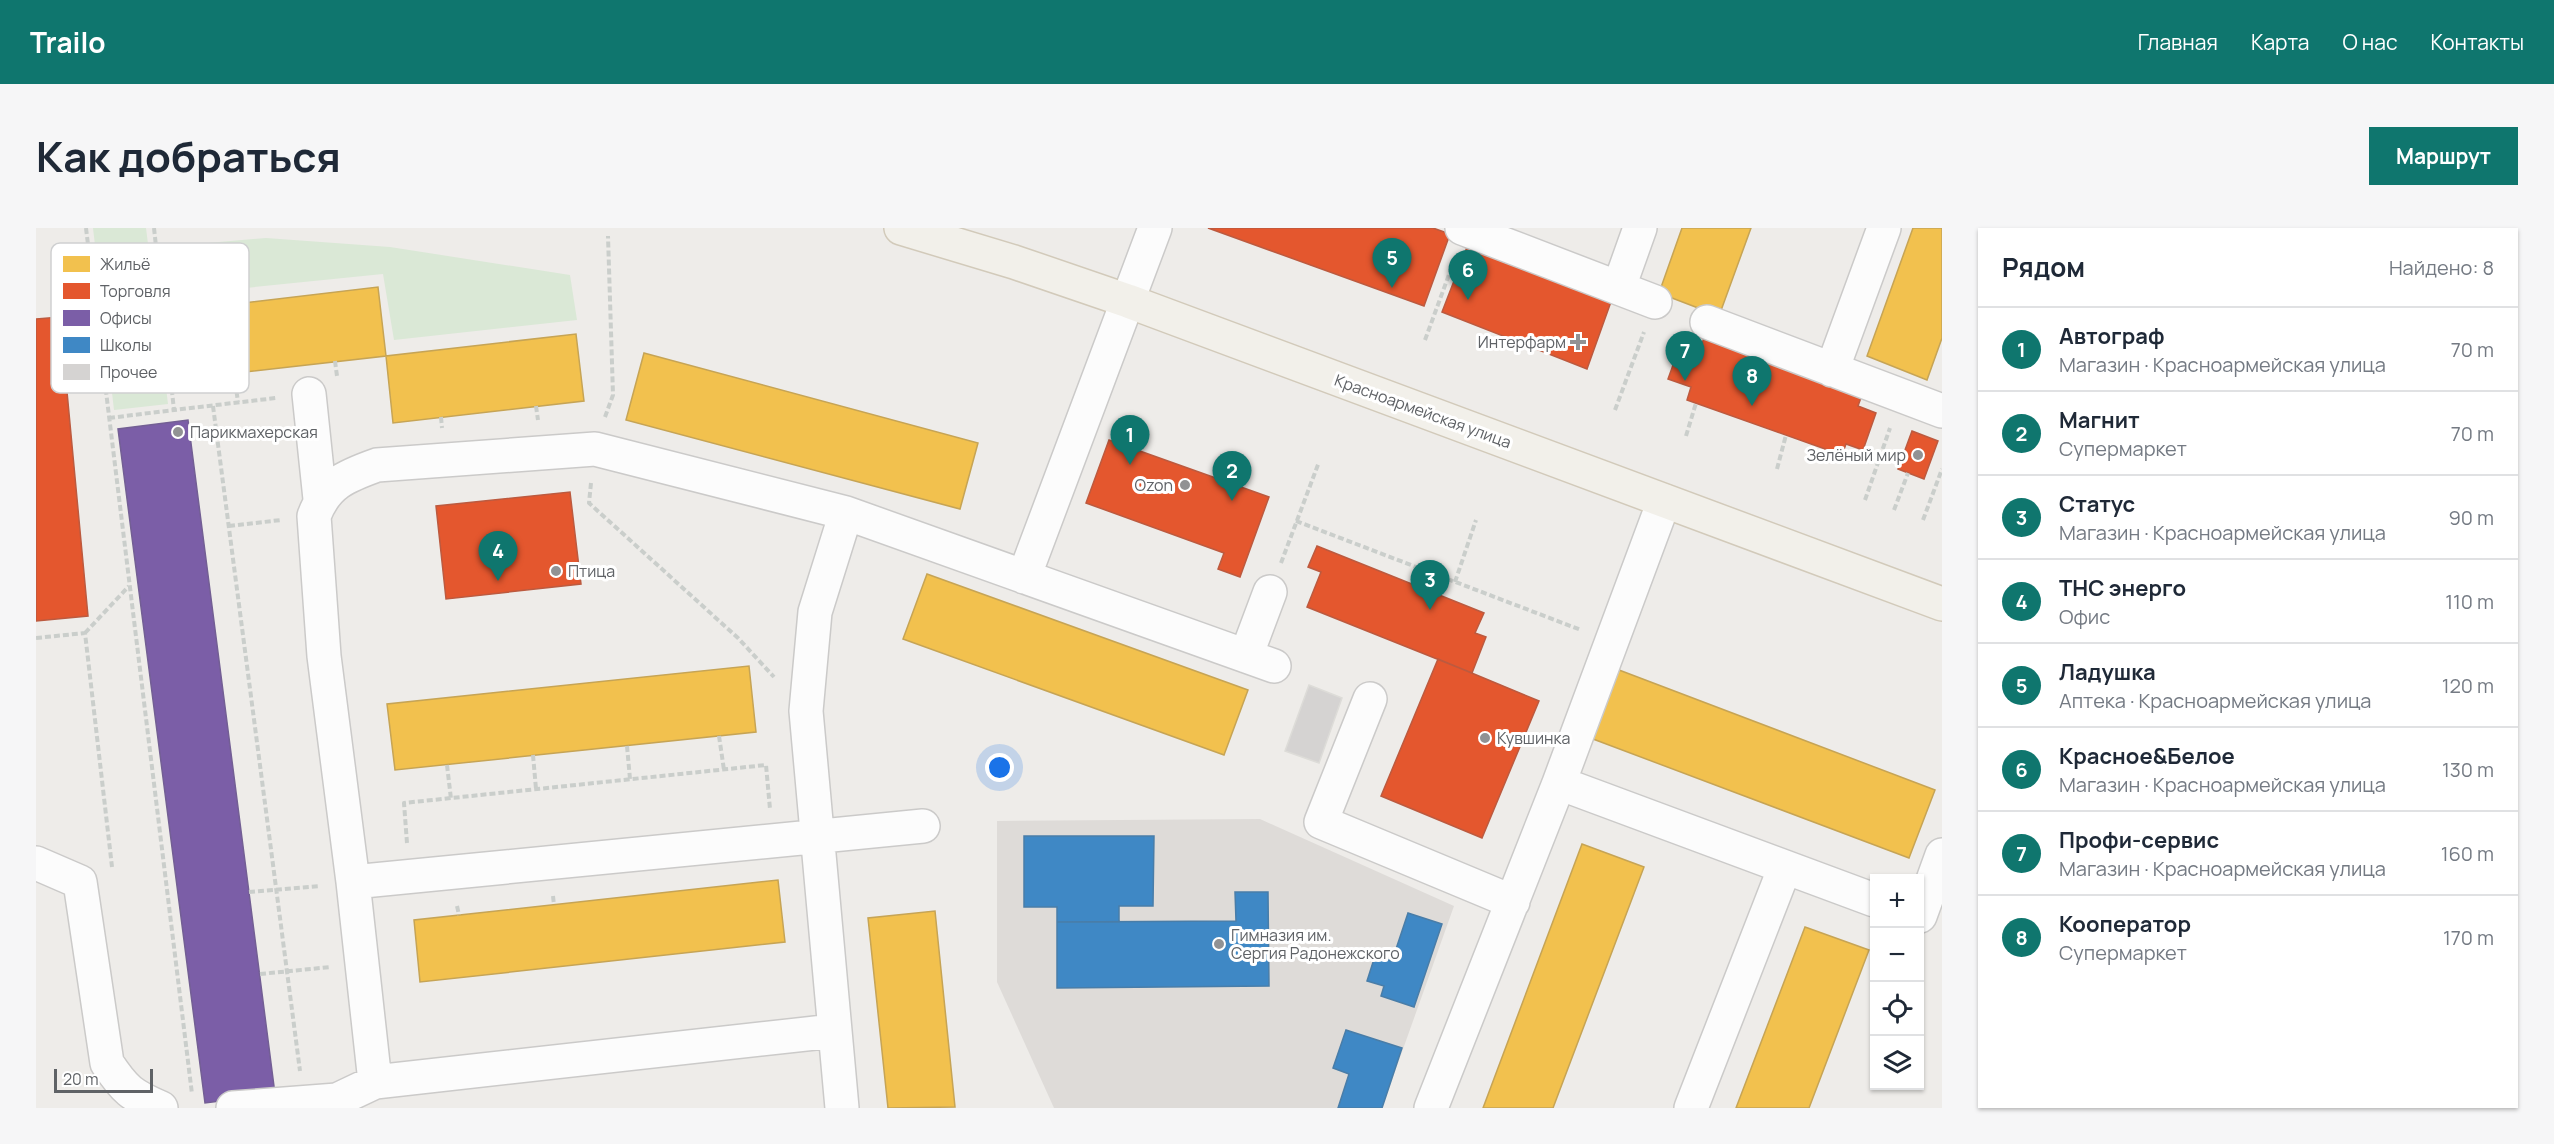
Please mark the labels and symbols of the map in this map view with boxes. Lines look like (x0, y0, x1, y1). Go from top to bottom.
pin: 5 (1372, 238, 1412, 288)
legend (51, 243, 249, 393)
pin: 6 (1448, 250, 1488, 300)
text: Жильё (100, 253, 150, 275)
text: Торговля (100, 280, 171, 302)
text: Офисы (100, 307, 152, 329)
place label: Интерфарм (1478, 331, 1566, 353)
pin: 7 (1666, 332, 1704, 381)
text: Школы (100, 334, 152, 356)
marker: Интерфарм (1571, 335, 1585, 349)
pin: 8 (1732, 356, 1772, 406)
text: Прочее (100, 361, 157, 383)
street label: Красноармейская улица (1332, 369, 1514, 453)
pin: 1 (1110, 416, 1150, 465)
place label: Парикмахерская (190, 421, 318, 443)
marker: Парикмахерская (171, 425, 185, 439)
place label: Зелёный мир (1806, 444, 1906, 466)
marker: Зелёный мир (1911, 448, 1925, 462)
pin: 2 (1212, 452, 1252, 501)
place label: Ozon (1135, 474, 1173, 496)
marker: Ozon (1178, 478, 1192, 492)
pin: 4 (478, 532, 518, 581)
place label: Птица (568, 560, 615, 582)
pin: 3 (1410, 560, 1450, 610)
marker: Птица (549, 564, 563, 578)
place label: Кувшинка (1497, 727, 1570, 749)
marker: Кувшинка (1478, 731, 1492, 745)
your location (985, 753, 1014, 782)
place label: Гимназия им. Сергия Радонежского (1231, 924, 1400, 964)
marker: Гимназия им. Сергия Радонежского (1212, 937, 1226, 951)
scale bar (54, 1066, 153, 1094)

